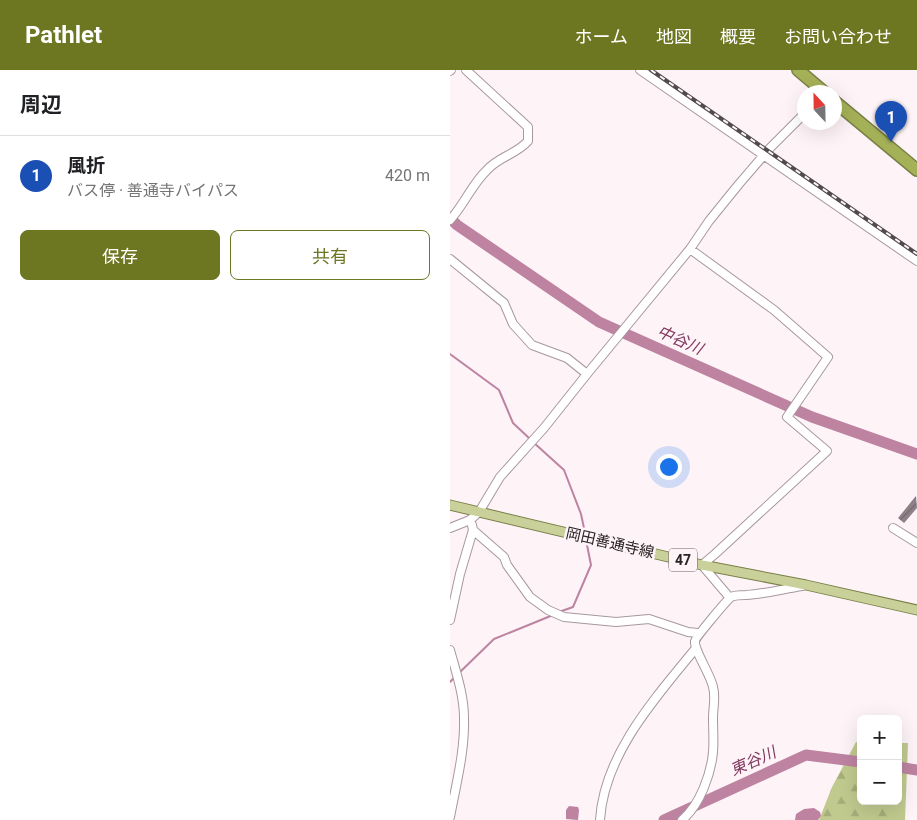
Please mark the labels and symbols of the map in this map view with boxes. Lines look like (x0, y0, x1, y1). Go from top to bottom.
north arrow (797, 85, 842, 130)
pin: 1 (875, 101, 907, 142)
water label: 中谷川 (654, 322, 708, 359)
your location (656, 454, 682, 480)
street label: 岡田善通寺線 (564, 524, 656, 562)
road number: 47 (669, 548, 697, 572)
water label: 東谷川 (727, 742, 781, 779)

